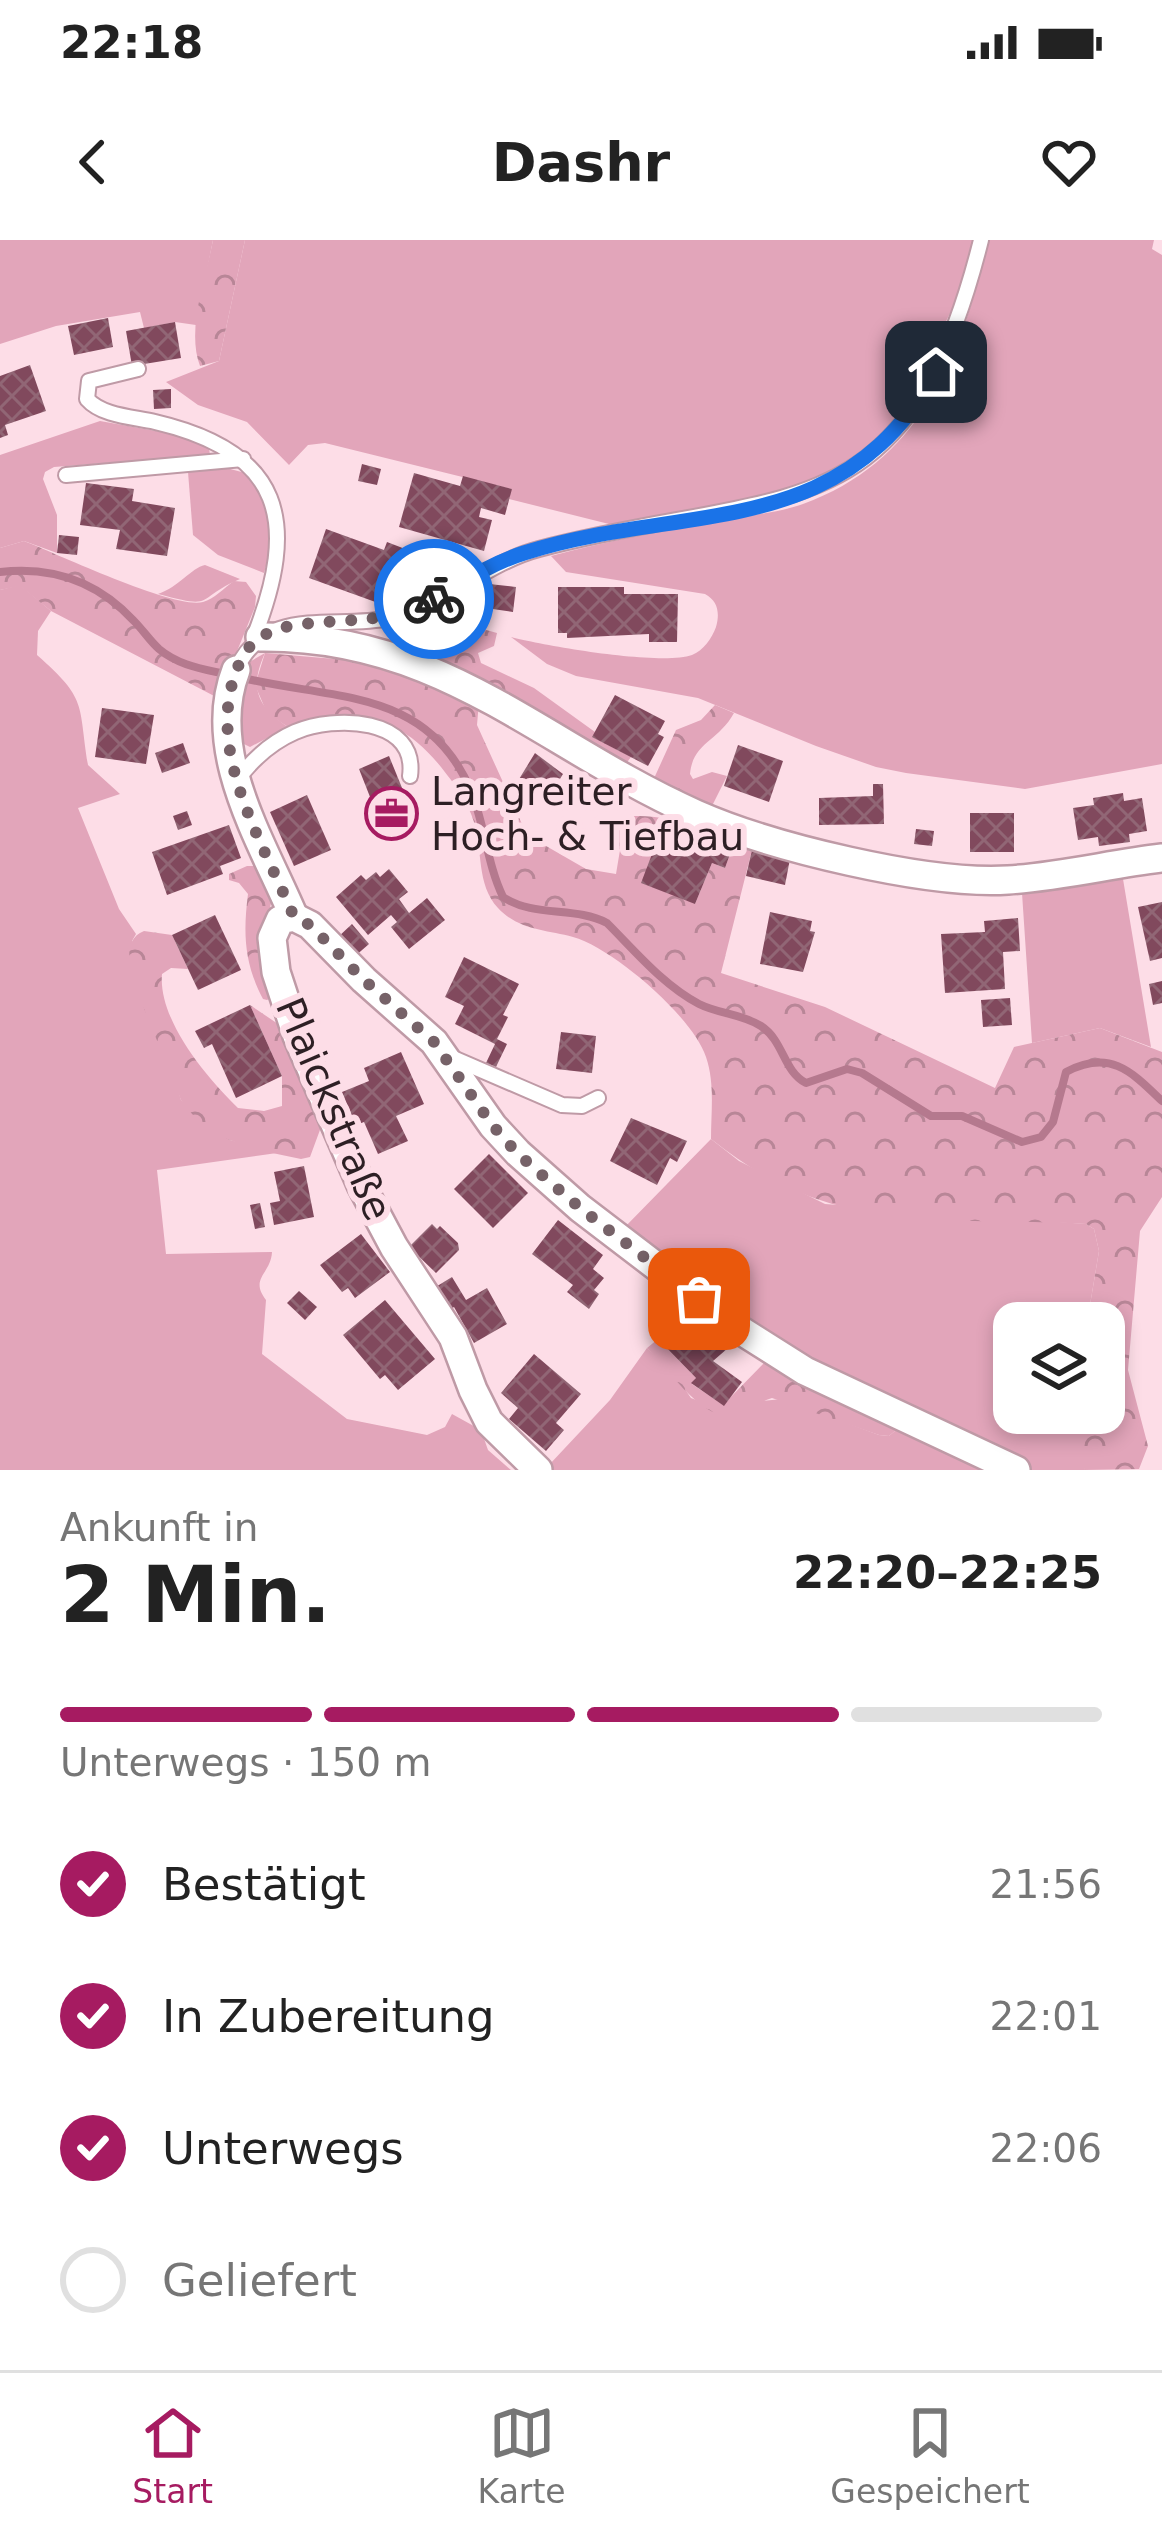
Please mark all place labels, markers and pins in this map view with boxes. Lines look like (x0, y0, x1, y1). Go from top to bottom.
pin (885, 321, 987, 423)
place label: Langreiter Hoch- & Tiefbau (431, 769, 744, 859)
office icon: Langreiter Hoch- & Tiefbau (364, 785, 420, 841)
pin (648, 1248, 750, 1350)

